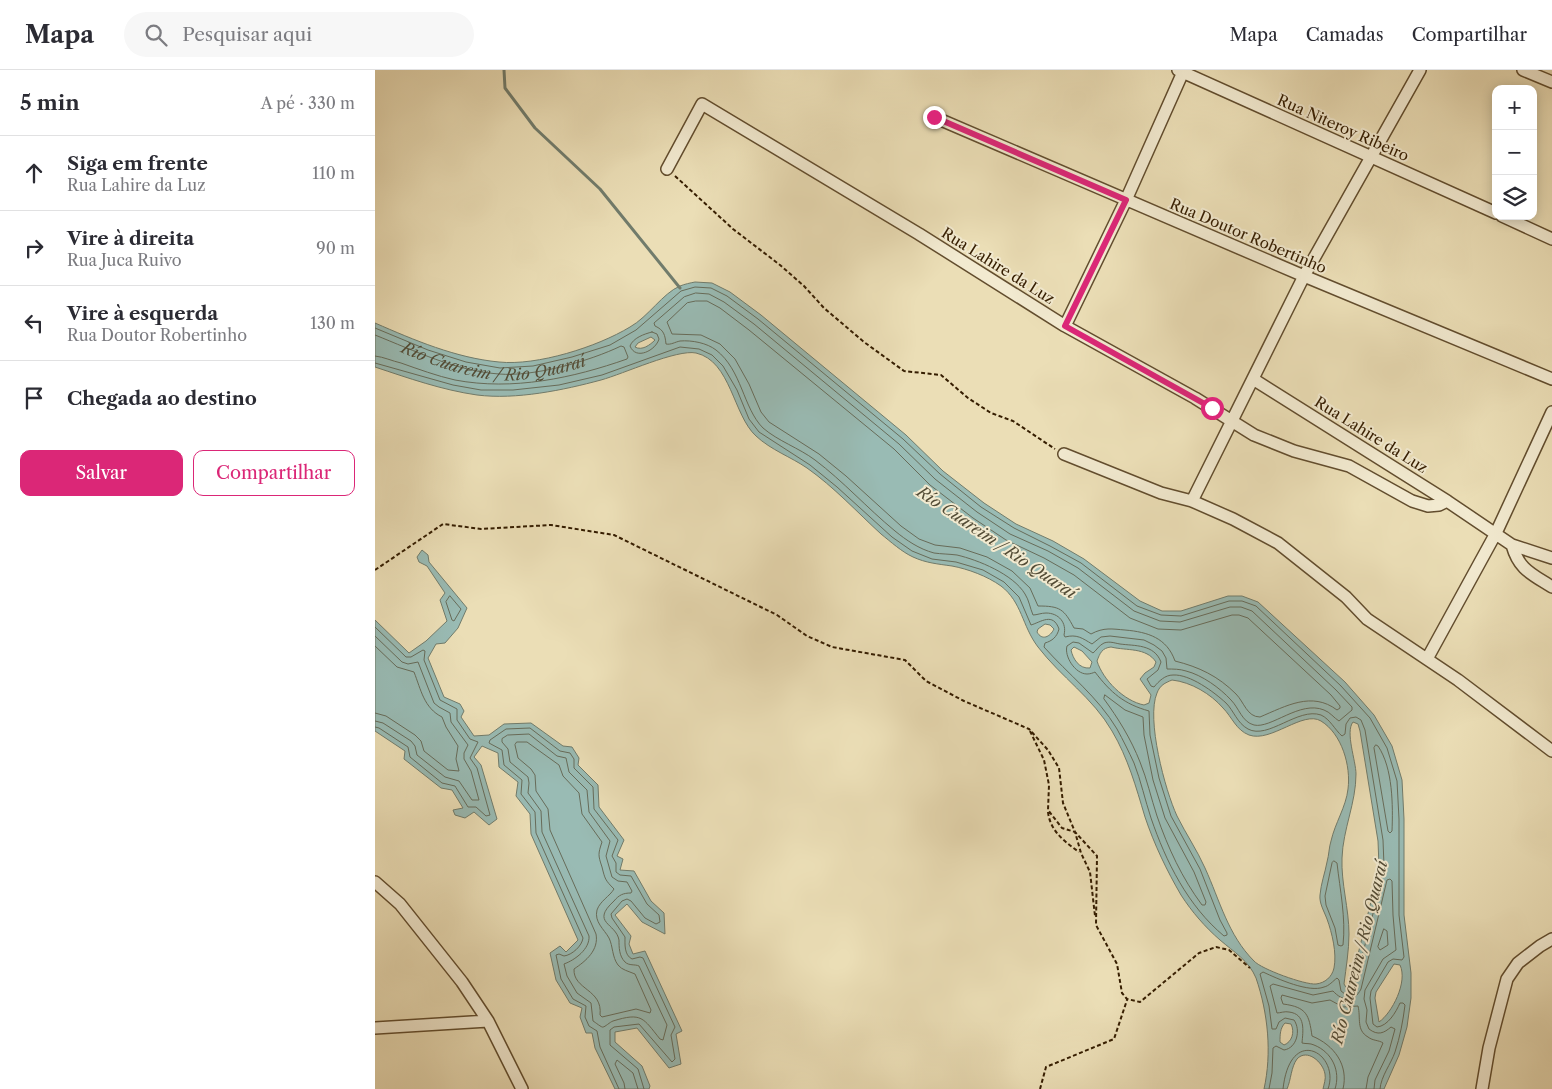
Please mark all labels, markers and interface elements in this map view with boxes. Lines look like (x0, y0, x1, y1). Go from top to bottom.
search box (124, 12, 474, 57)
text: Mapa (25, 20, 94, 49)
icon: search (142, 21, 170, 49)
text: Pesquisar aqui (182, 23, 312, 46)
text: Mapa (1230, 24, 1278, 46)
text: Camadas (1306, 24, 1384, 46)
text: Compartilhar (1412, 24, 1527, 46)
map controls (1492, 85, 1537, 220)
button: + (1492, 85, 1537, 130)
text: 5 min (20, 90, 80, 115)
street label: Rua Niteroy Ribeiro (1274, 90, 1412, 165)
text: A pé · 330 m (261, 93, 355, 113)
route end (923, 106, 946, 129)
button: − (1492, 130, 1537, 175)
text: Siga em frente (67, 152, 208, 175)
icon: ahead (20, 159, 48, 187)
text: 110 m (312, 163, 355, 183)
text: Rua Lahire da Luz (67, 175, 205, 195)
button: layers (1492, 175, 1537, 220)
street label: Rua Doutor Robertinho (1167, 194, 1330, 277)
street label: Rua Lahire da Luz (938, 223, 1059, 308)
text: Vire à direita (67, 227, 194, 250)
icon: right (20, 234, 48, 262)
text: 90 m (316, 238, 355, 258)
text: Rua Juca Ruivo (67, 250, 182, 270)
text: Vire à esquerda (67, 302, 218, 325)
icon: left (20, 309, 48, 337)
text: 130 m (310, 313, 355, 333)
text: Rua Doutor Robertinho (67, 325, 247, 345)
water label: Río Cuareim / Rio Quaraí (397, 336, 590, 384)
icon: arrive (20, 384, 48, 412)
text: Chegada ao destino (67, 387, 257, 410)
street label: Rua Lahire da Luz (1311, 392, 1432, 477)
route start (1201, 397, 1224, 420)
button: Salvar (20, 450, 183, 496)
button: Compartilhar (193, 450, 355, 496)
water label: Río Cuareim / Rio Quaraí (912, 480, 1082, 604)
water label: Río Cuareim / Rio Quaraí (1326, 857, 1392, 1048)

